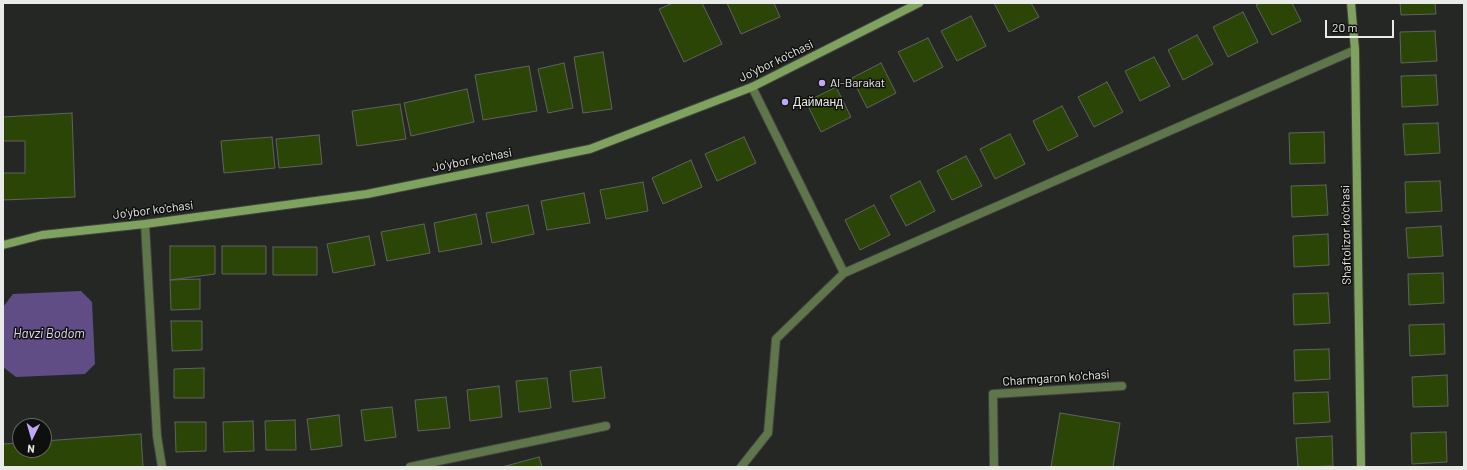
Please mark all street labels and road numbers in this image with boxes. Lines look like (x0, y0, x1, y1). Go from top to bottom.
street label: Jo'ybor ko'chasi (736, 37, 816, 85)
street label: Jo'ybor ko'chasi (431, 145, 513, 175)
street label: Shaftolizor ko'chasi (1338, 185, 1354, 285)
street label: Jo'ybor ko'chasi (112, 198, 194, 222)
street label: Charmgaron ko'chasi (1002, 367, 1110, 389)

